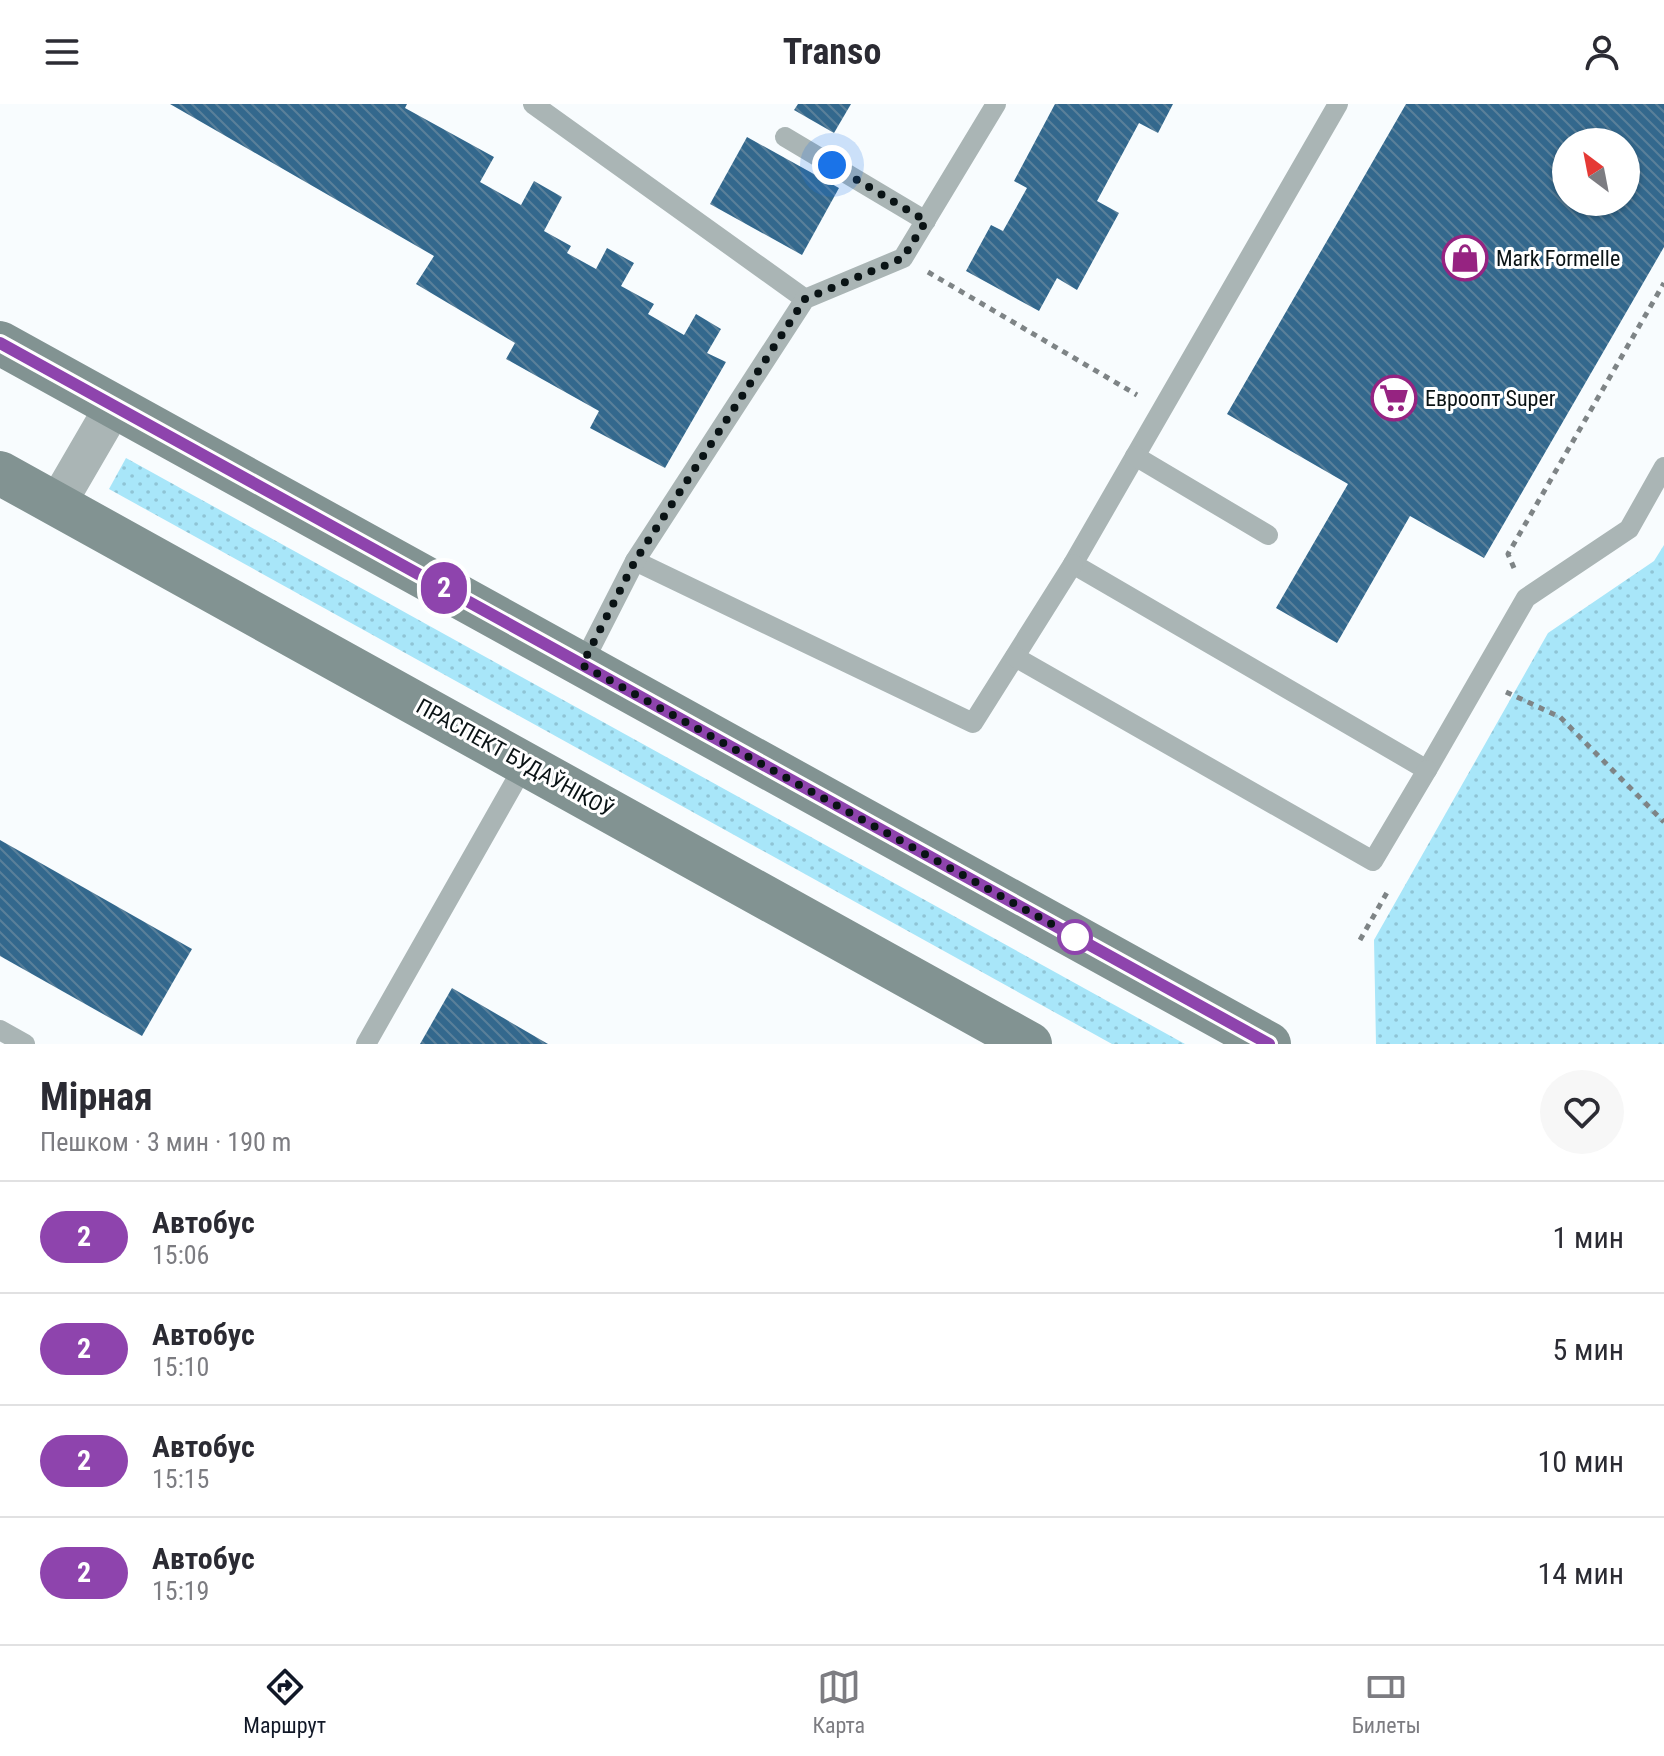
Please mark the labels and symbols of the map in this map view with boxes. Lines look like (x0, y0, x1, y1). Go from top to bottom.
north arrow (1552, 128, 1640, 216)
your location (812, 145, 852, 185)
shop icon: Mark Formelle (1441, 234, 1489, 282)
place label: Mark Formelle (1496, 246, 1620, 271)
supermarket icon: Евроопт Super (1370, 374, 1418, 422)
place label: Евроопт Super (1425, 386, 1556, 411)
line badge: 2 (418, 562, 470, 614)
street label: ПРАСПЕКТ БУДАЎНІКОЎ (412, 693, 618, 823)
unlabelled marker (1058, 920, 1092, 954)

